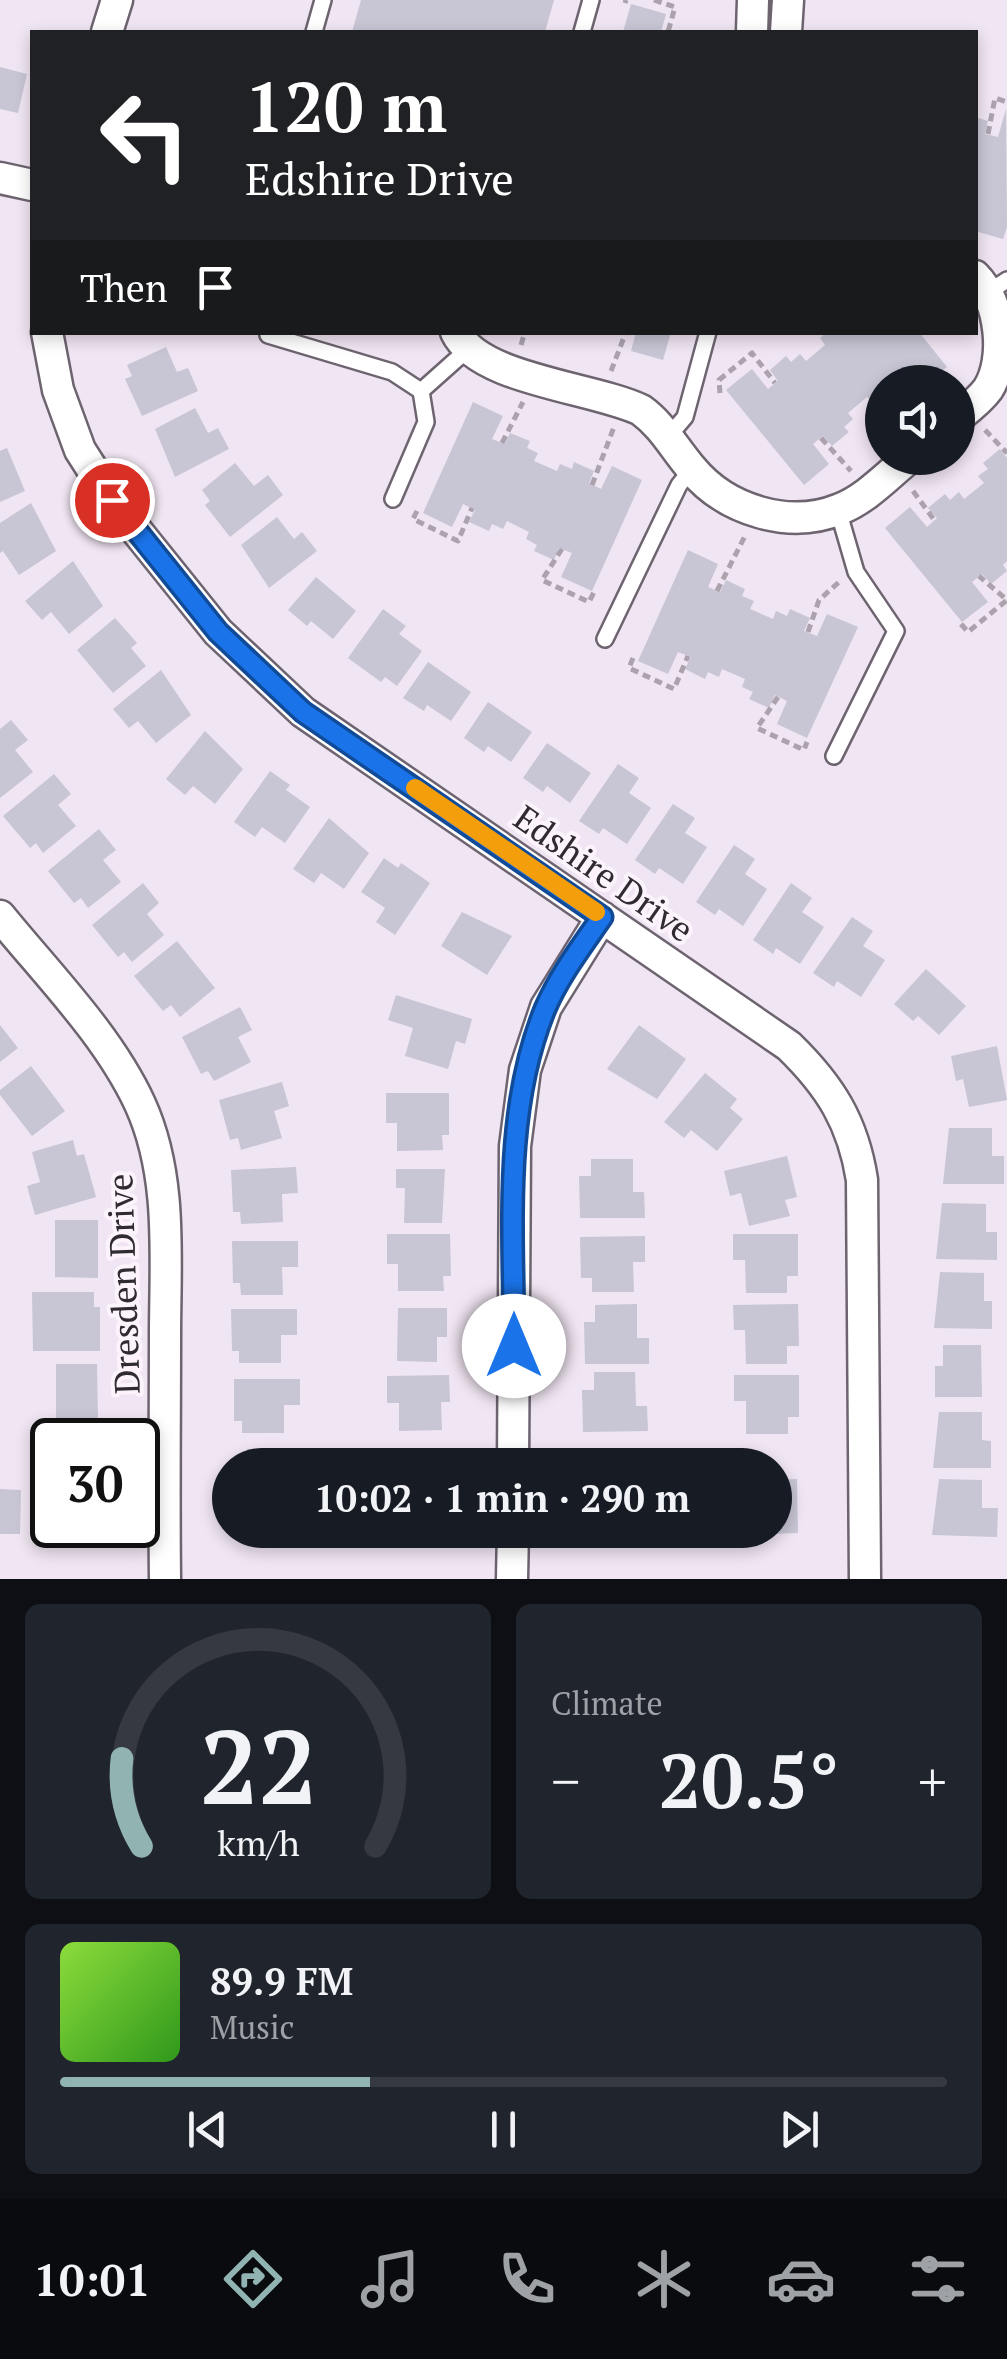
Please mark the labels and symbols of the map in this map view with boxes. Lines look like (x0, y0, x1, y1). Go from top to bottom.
pin (70, 458, 155, 543)
street label: Edshire Drive (505, 794, 703, 952)
street label: Dresden Drive (96, 1173, 150, 1395)
position arrow (462, 1294, 566, 1398)
speed limit sign: 30 (30, 1418, 160, 1548)

